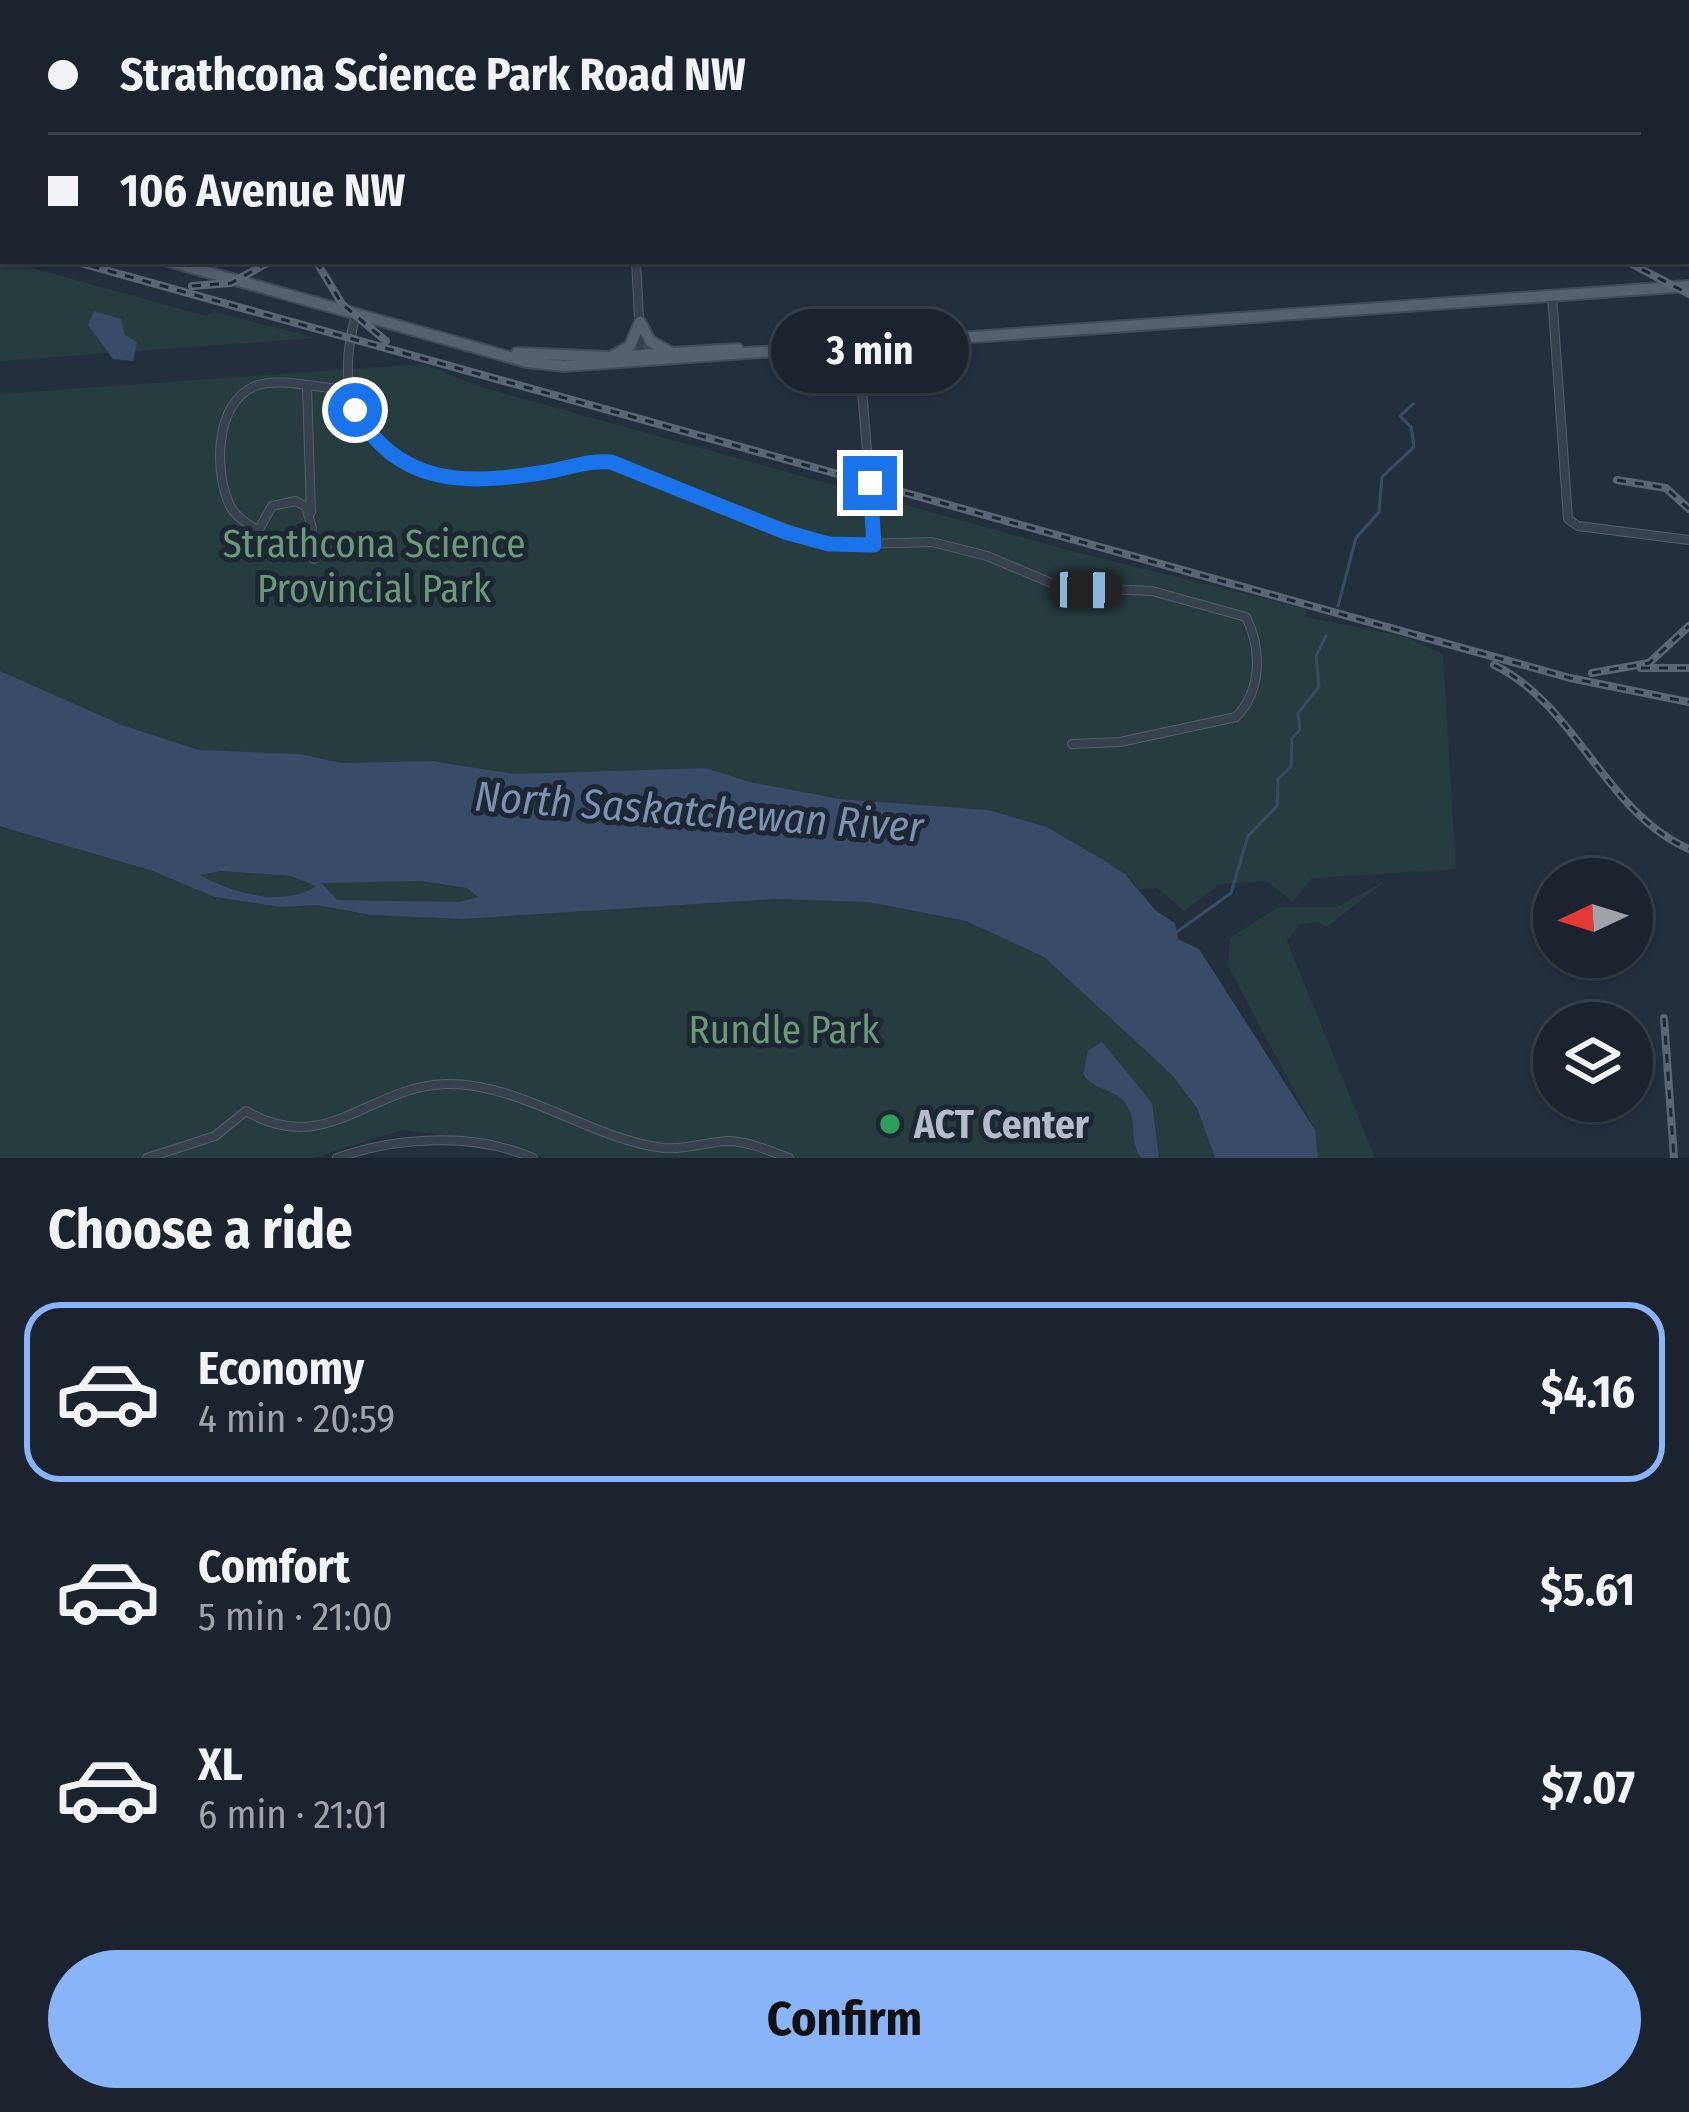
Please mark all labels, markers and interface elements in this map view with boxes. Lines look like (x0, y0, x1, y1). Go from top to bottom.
text: Strathcona Science Park Road NW (120, 48, 746, 102)
text: 106 Avenue NW (120, 164, 405, 218)
callout: 3 min (771, 309, 969, 393)
text: 3 min (827, 328, 913, 374)
route start (328, 383, 382, 437)
route end (843, 456, 897, 510)
park label: Strathcona Science Provincial Park (222, 521, 526, 612)
car (1050, 571, 1122, 609)
water label: North Saskatchewan River (473, 771, 926, 853)
north arrow (1533, 858, 1653, 978)
map controls (1533, 858, 1653, 1122)
button: layers (1533, 1002, 1653, 1122)
park label: Rundle Park (689, 1007, 880, 1053)
place label: ACT Center (913, 1102, 1090, 1148)
marker: ACT Center (877, 1111, 903, 1137)
text: Choose a ride (48, 1198, 353, 1262)
icon: car (54, 1338, 162, 1446)
text: Economy (198, 1342, 364, 1396)
text: $4.16 (1541, 1365, 1635, 1419)
text: 4 min · 20:59 (198, 1396, 395, 1442)
icon: car (54, 1536, 162, 1644)
text: Comfort (198, 1540, 350, 1594)
text: $5.61 (1540, 1563, 1635, 1617)
text: 5 min · 21:00 (198, 1594, 393, 1640)
icon: car (54, 1734, 162, 1842)
text: XL (198, 1738, 243, 1792)
text: $7.07 (1541, 1761, 1635, 1815)
text: 6 min · 21:01 (198, 1792, 388, 1838)
button: Confirm (48, 1950, 1641, 2088)

